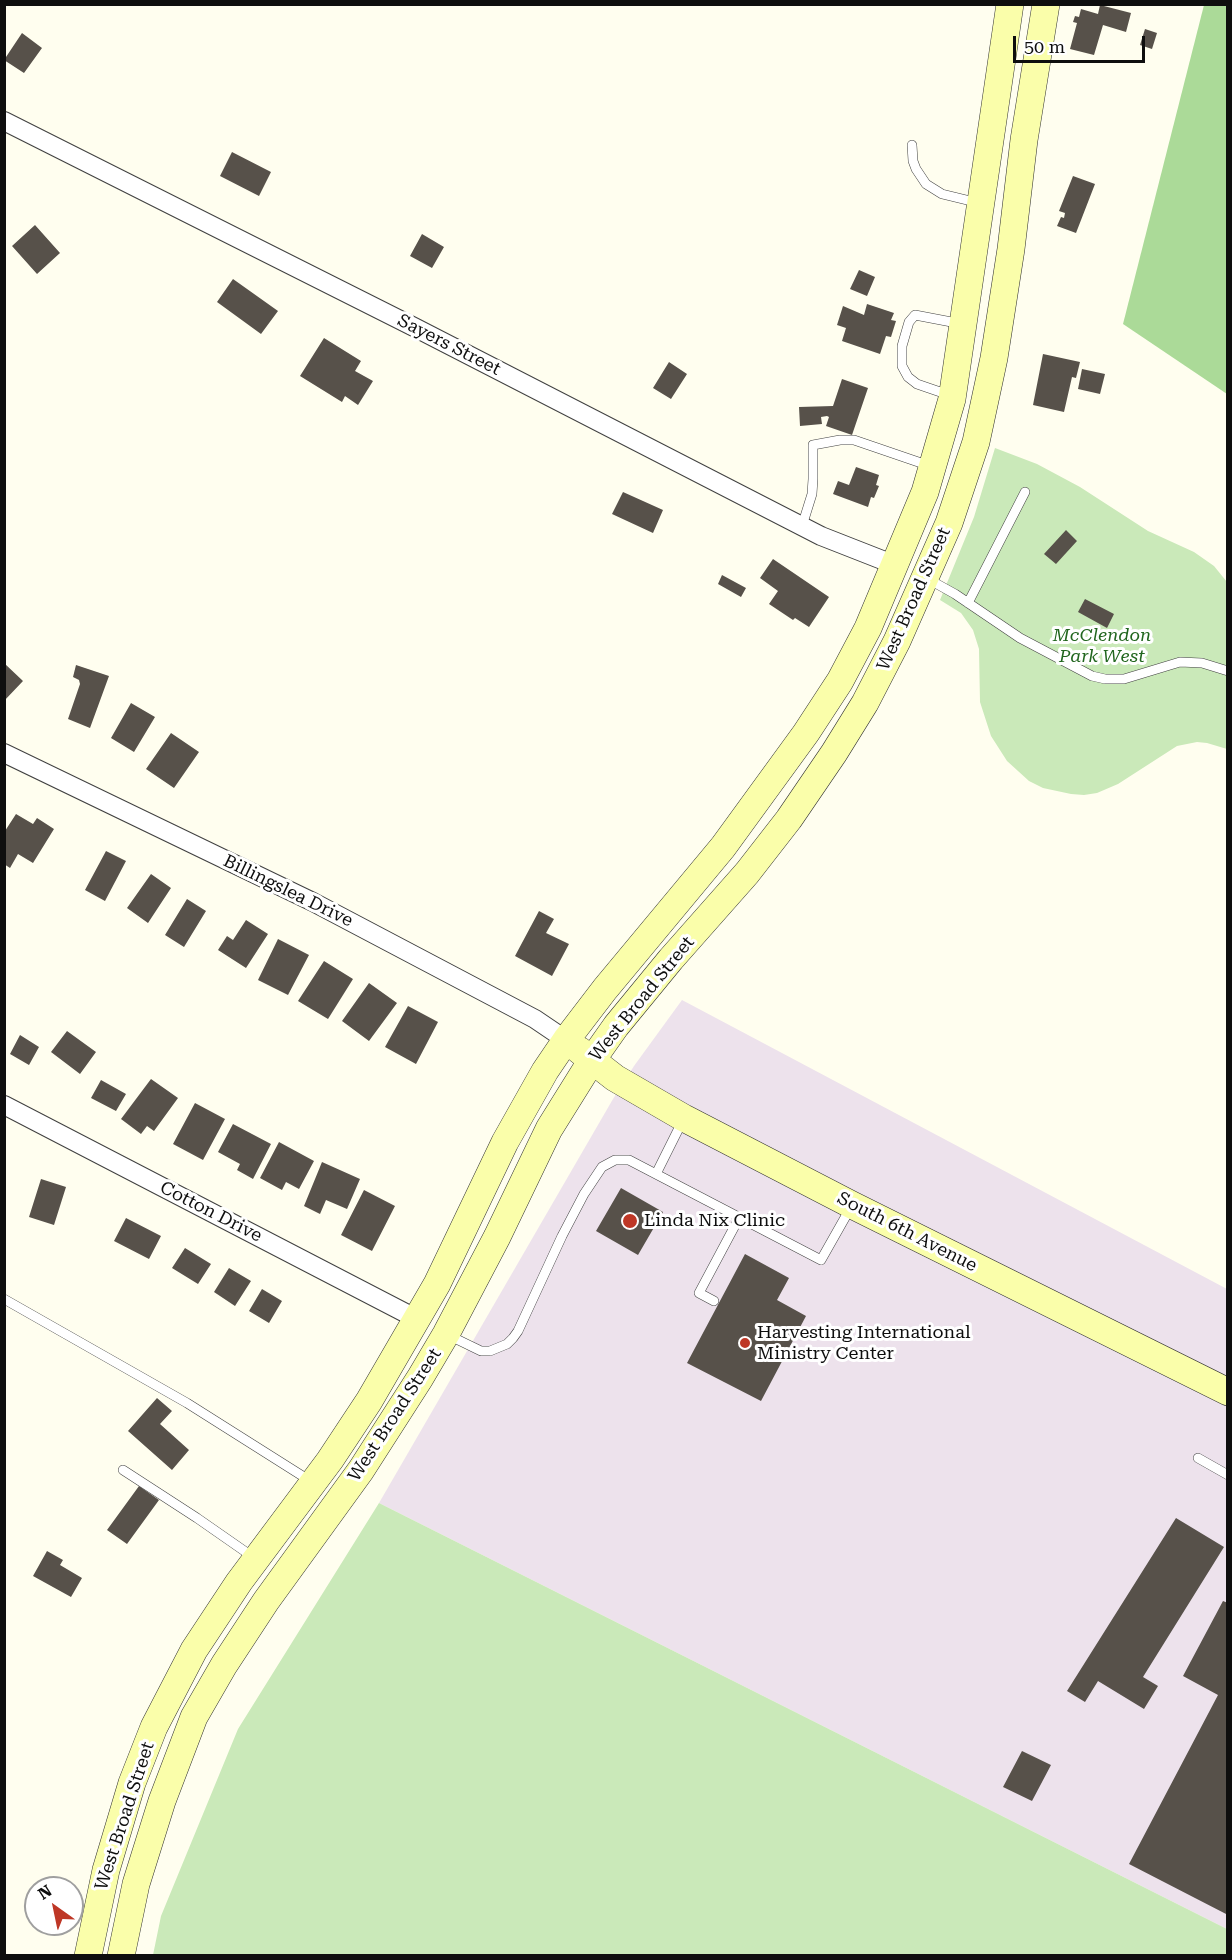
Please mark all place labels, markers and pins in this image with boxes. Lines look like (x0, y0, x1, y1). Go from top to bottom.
place label: Linda Nix Clinic (644, 1210, 785, 1232)
marker: Linda Nix Clinic (621, 1212, 639, 1230)
place label: Harvesting International Ministry Center (757, 1322, 970, 1364)
marker: Harvesting International Ministry Center (738, 1336, 752, 1350)

